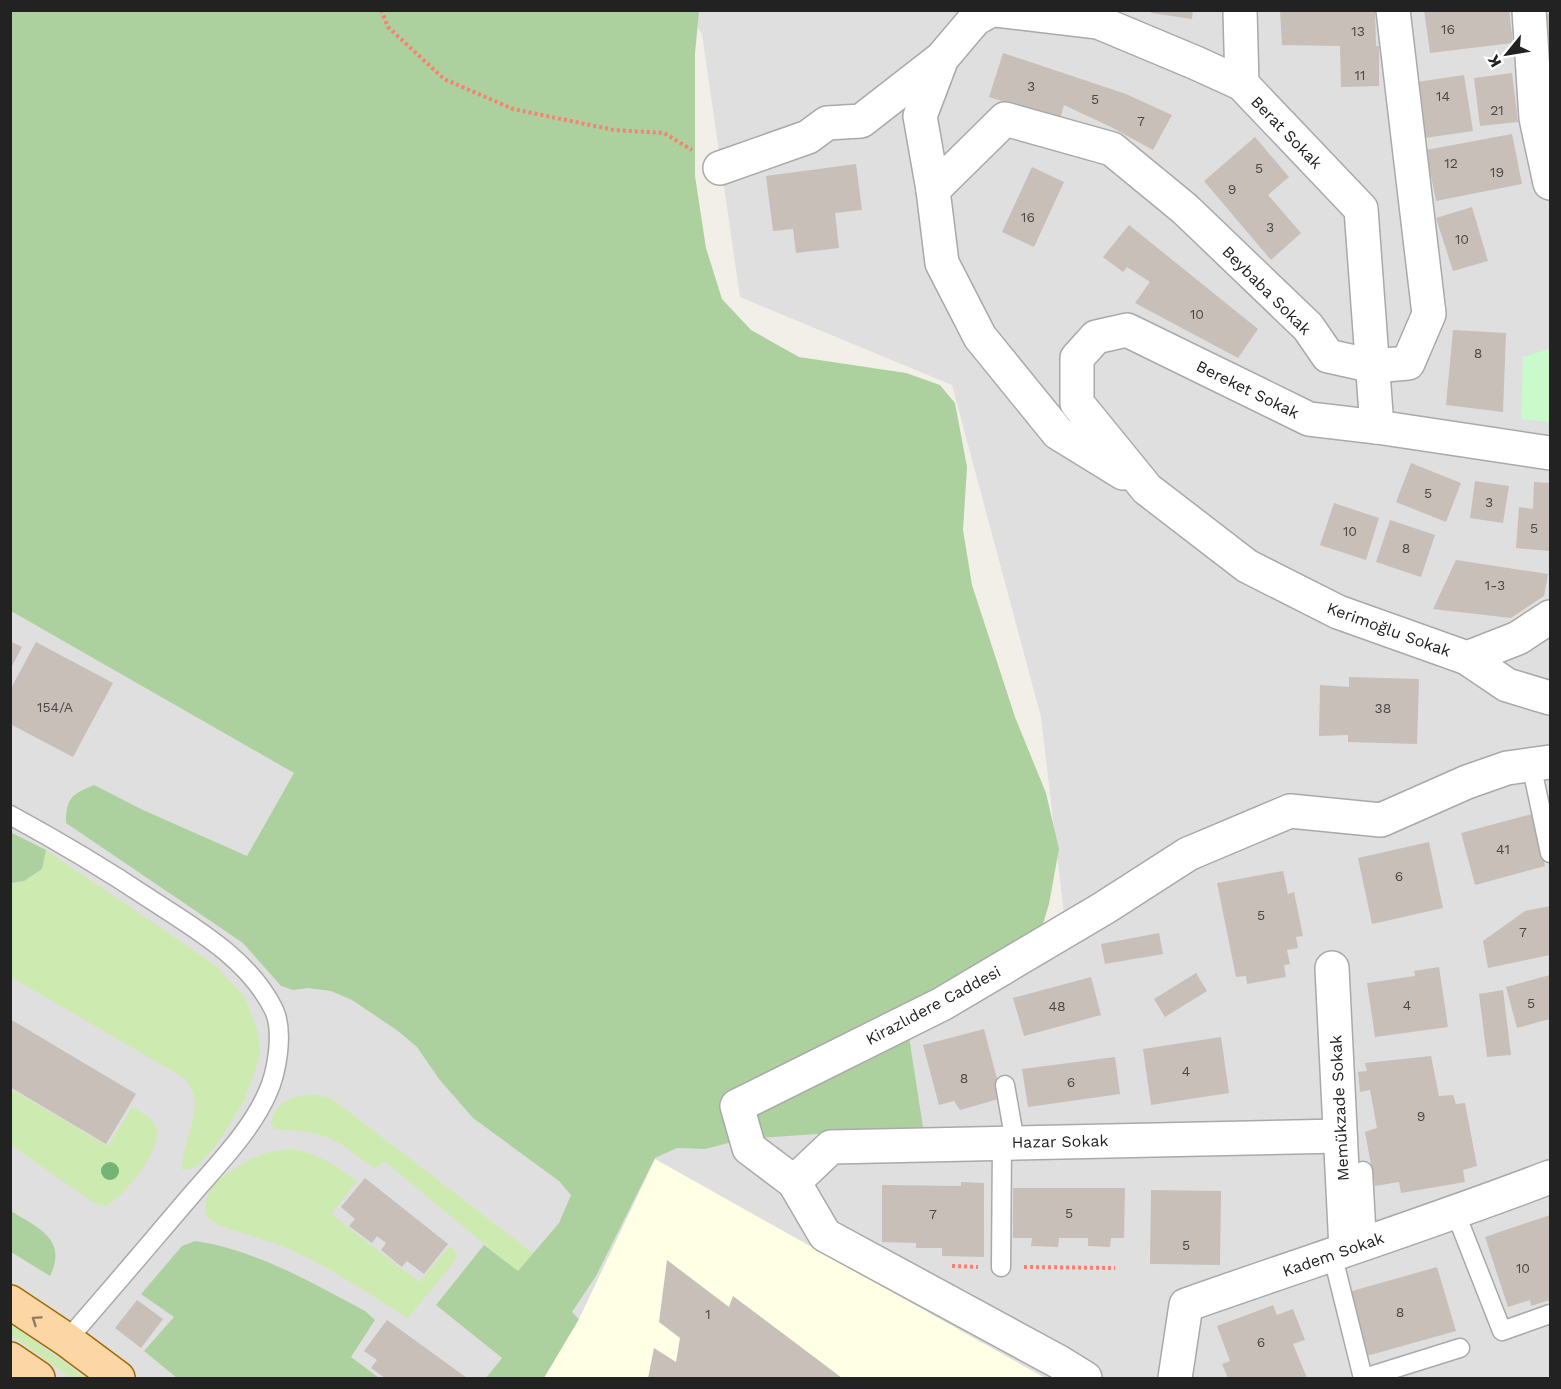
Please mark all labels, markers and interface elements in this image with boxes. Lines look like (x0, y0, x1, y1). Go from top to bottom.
house number: 16 (1441, 21, 1455, 37)
house number: 13 (1351, 23, 1365, 39)
north arrow (1477, 24, 1537, 84)
text: K (1483, 52, 1505, 71)
house number: 11 (1355, 67, 1365, 83)
house number: 3 (1027, 78, 1035, 94)
house number: 14 (1436, 88, 1450, 104)
house number: 5 (1091, 91, 1099, 107)
street label: Berat Sokak (1247, 92, 1326, 173)
house number: 21 (1490, 102, 1504, 118)
house number: 7 (1137, 113, 1145, 129)
house number: 12 (1444, 155, 1458, 171)
house number: 5 (1255, 160, 1263, 176)
house number: 19 (1490, 164, 1504, 180)
house number: 9 (1228, 181, 1236, 197)
house number: 16 (1021, 209, 1035, 225)
house number: 3 (1266, 219, 1274, 235)
house number: 10 (1455, 231, 1469, 247)
street label: Beybaba Sokak (1218, 242, 1315, 339)
house number: 10 (1190, 306, 1204, 322)
house number: 8 (1474, 345, 1482, 361)
street label: Bereket Sokak (1193, 356, 1302, 423)
house number: 5 (1424, 485, 1432, 501)
house number: 3 (1485, 494, 1493, 510)
house number: 5 (1530, 520, 1538, 536)
house number: 10 (1343, 523, 1357, 539)
house number: 8 (1402, 540, 1410, 556)
house number: 1-3 (1485, 577, 1505, 593)
street label: Kerimoğlu Sokak (1324, 598, 1453, 661)
house number: 154/A (37, 699, 73, 715)
house number: 38 (1375, 700, 1391, 716)
house number: 41 (1496, 841, 1510, 857)
house number: 6 (1395, 868, 1403, 884)
house number: 5 (1257, 907, 1265, 923)
house number: 7 (1519, 924, 1527, 940)
street label: Kirazlıdere Caddesi (863, 962, 1004, 1049)
house number: 5 (1527, 995, 1535, 1011)
house number: 4 (1403, 997, 1411, 1013)
house number: 48 (1048, 998, 1066, 1014)
street label: Memükzade Sokak (1326, 1034, 1353, 1181)
house number: 4 (1182, 1063, 1190, 1079)
house number: 8 (960, 1070, 968, 1086)
house number: 6 (1067, 1074, 1075, 1090)
house number: 9 (1417, 1108, 1425, 1124)
street label: Hazar Sokak (1011, 1131, 1109, 1152)
house number: 5 (1065, 1205, 1073, 1221)
house number: 7 (929, 1206, 937, 1222)
street label: Kadem Sokak (1280, 1228, 1386, 1281)
house number: 5 (1182, 1237, 1190, 1253)
house number: 10 (1516, 1260, 1530, 1276)
house number: 8 (1396, 1304, 1404, 1320)
house number: 1 (705, 1306, 711, 1322)
one-way arrow (32, 1316, 43, 1327)
house number: 6 (1257, 1334, 1265, 1350)

